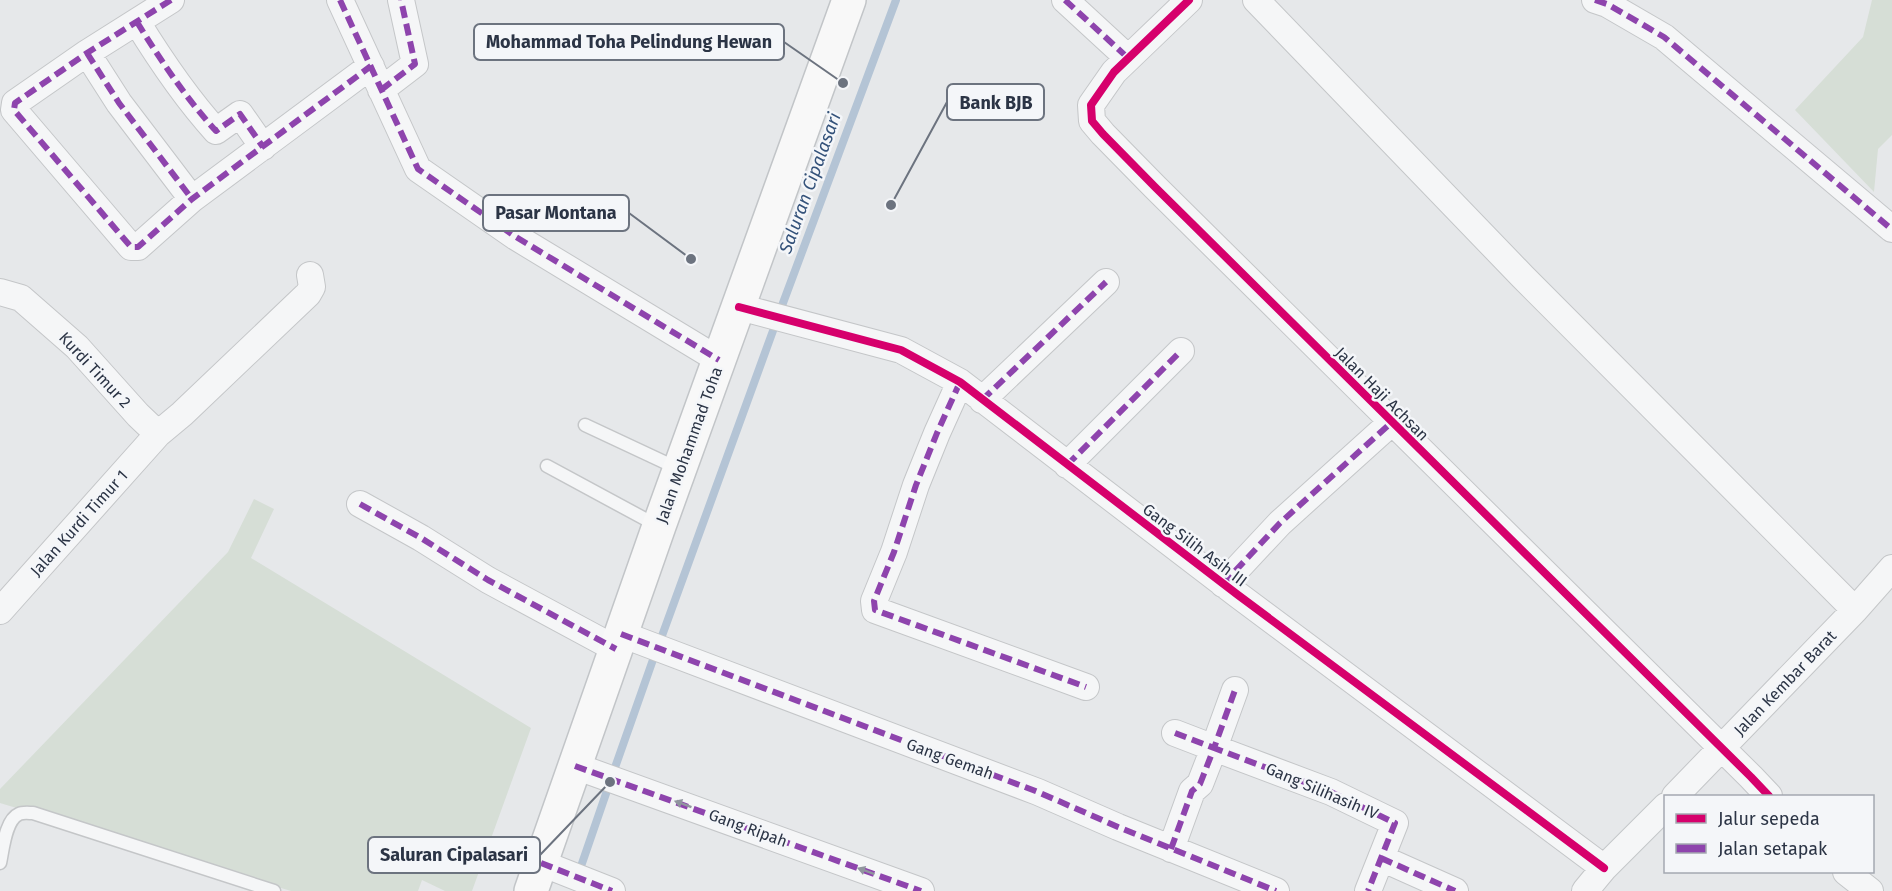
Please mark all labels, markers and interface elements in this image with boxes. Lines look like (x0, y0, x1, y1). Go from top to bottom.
callout: Mohammad Toha Pelindung Hewan (474, 24, 784, 60)
text: Mohammad Toha Pelindung Hewan (486, 31, 772, 53)
callout: Bank BJB (947, 84, 1044, 120)
text: Bank BJB (959, 92, 1033, 114)
water label: Saluran Cipalasari (774, 109, 846, 258)
callout: Pasar Montana (483, 195, 629, 231)
text: Pasar Montana (495, 202, 617, 224)
street label: Kurdi Timur 2 (55, 328, 135, 412)
street label: Jalan Haji Achsan (1331, 343, 1433, 445)
street label: Jalan Mohammad Toha (652, 364, 726, 526)
street label: Jalan Kurdi Timur 1 (26, 466, 132, 580)
street label: Gang Silih Asih III (1139, 500, 1251, 590)
street label: Jalan Kembar Barat (1730, 626, 1840, 740)
street label: Gang Gemah (904, 734, 996, 784)
street label: Gang Silihasih IV (1263, 759, 1381, 823)
legend (1664, 795, 1874, 873)
one-way arrow (674, 799, 692, 809)
street label: Gang Ripah (706, 805, 790, 851)
text: Jalur sepeda (1718, 808, 1820, 830)
callout: Saluran Cipalasari (368, 837, 540, 873)
text: Jalan setapak (1718, 838, 1828, 860)
text: Saluran Cipalasari (380, 844, 528, 866)
one-way arrow (857, 866, 875, 875)

